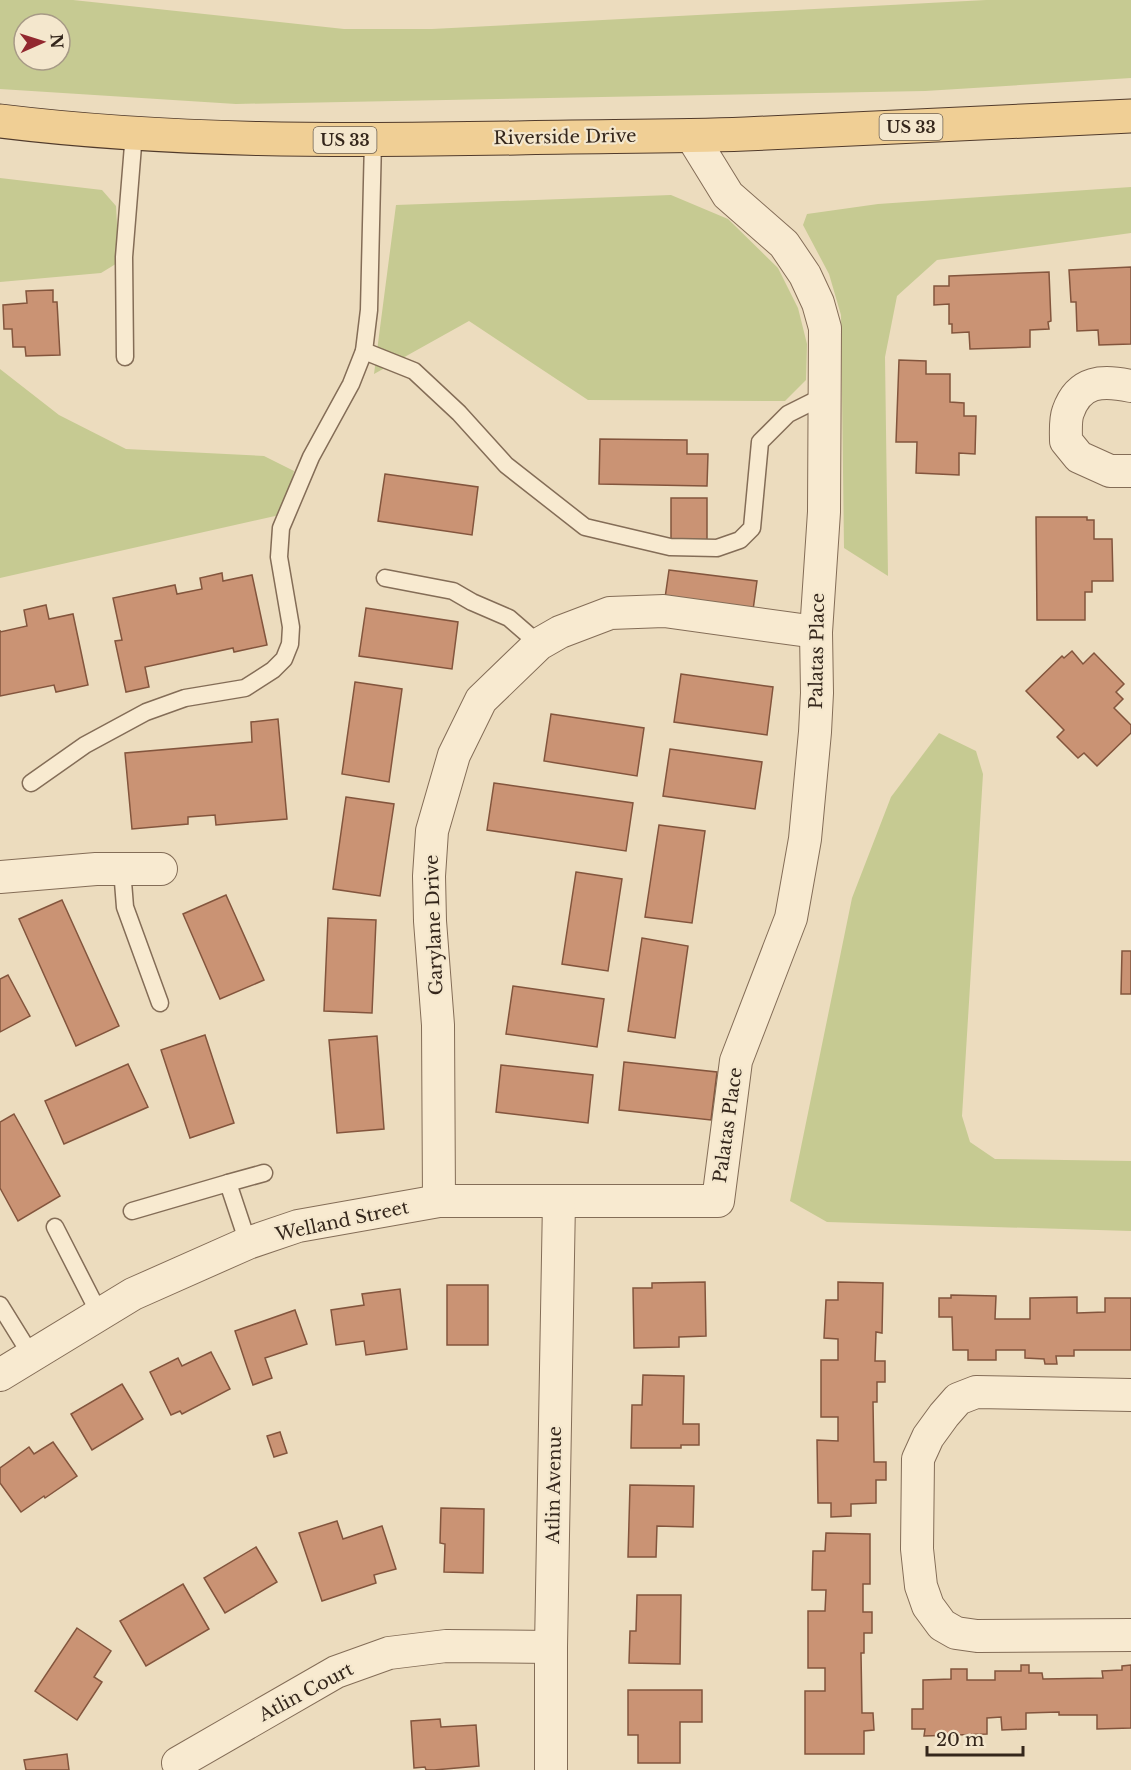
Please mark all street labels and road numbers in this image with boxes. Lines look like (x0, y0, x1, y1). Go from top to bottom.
road number: US 33 (880, 114, 942, 140)
street label: Riverside Drive (493, 125, 637, 149)
road number: US 33 (314, 127, 376, 153)
street label: Palatas Place (805, 593, 829, 709)
street label: Garylane Drive (421, 854, 447, 996)
street label: Palatas Place (709, 1066, 747, 1184)
street label: Welland Street (272, 1196, 411, 1246)
street label: Atlin Avenue (542, 1426, 566, 1545)
street label: Atlin Court (254, 1658, 357, 1727)

